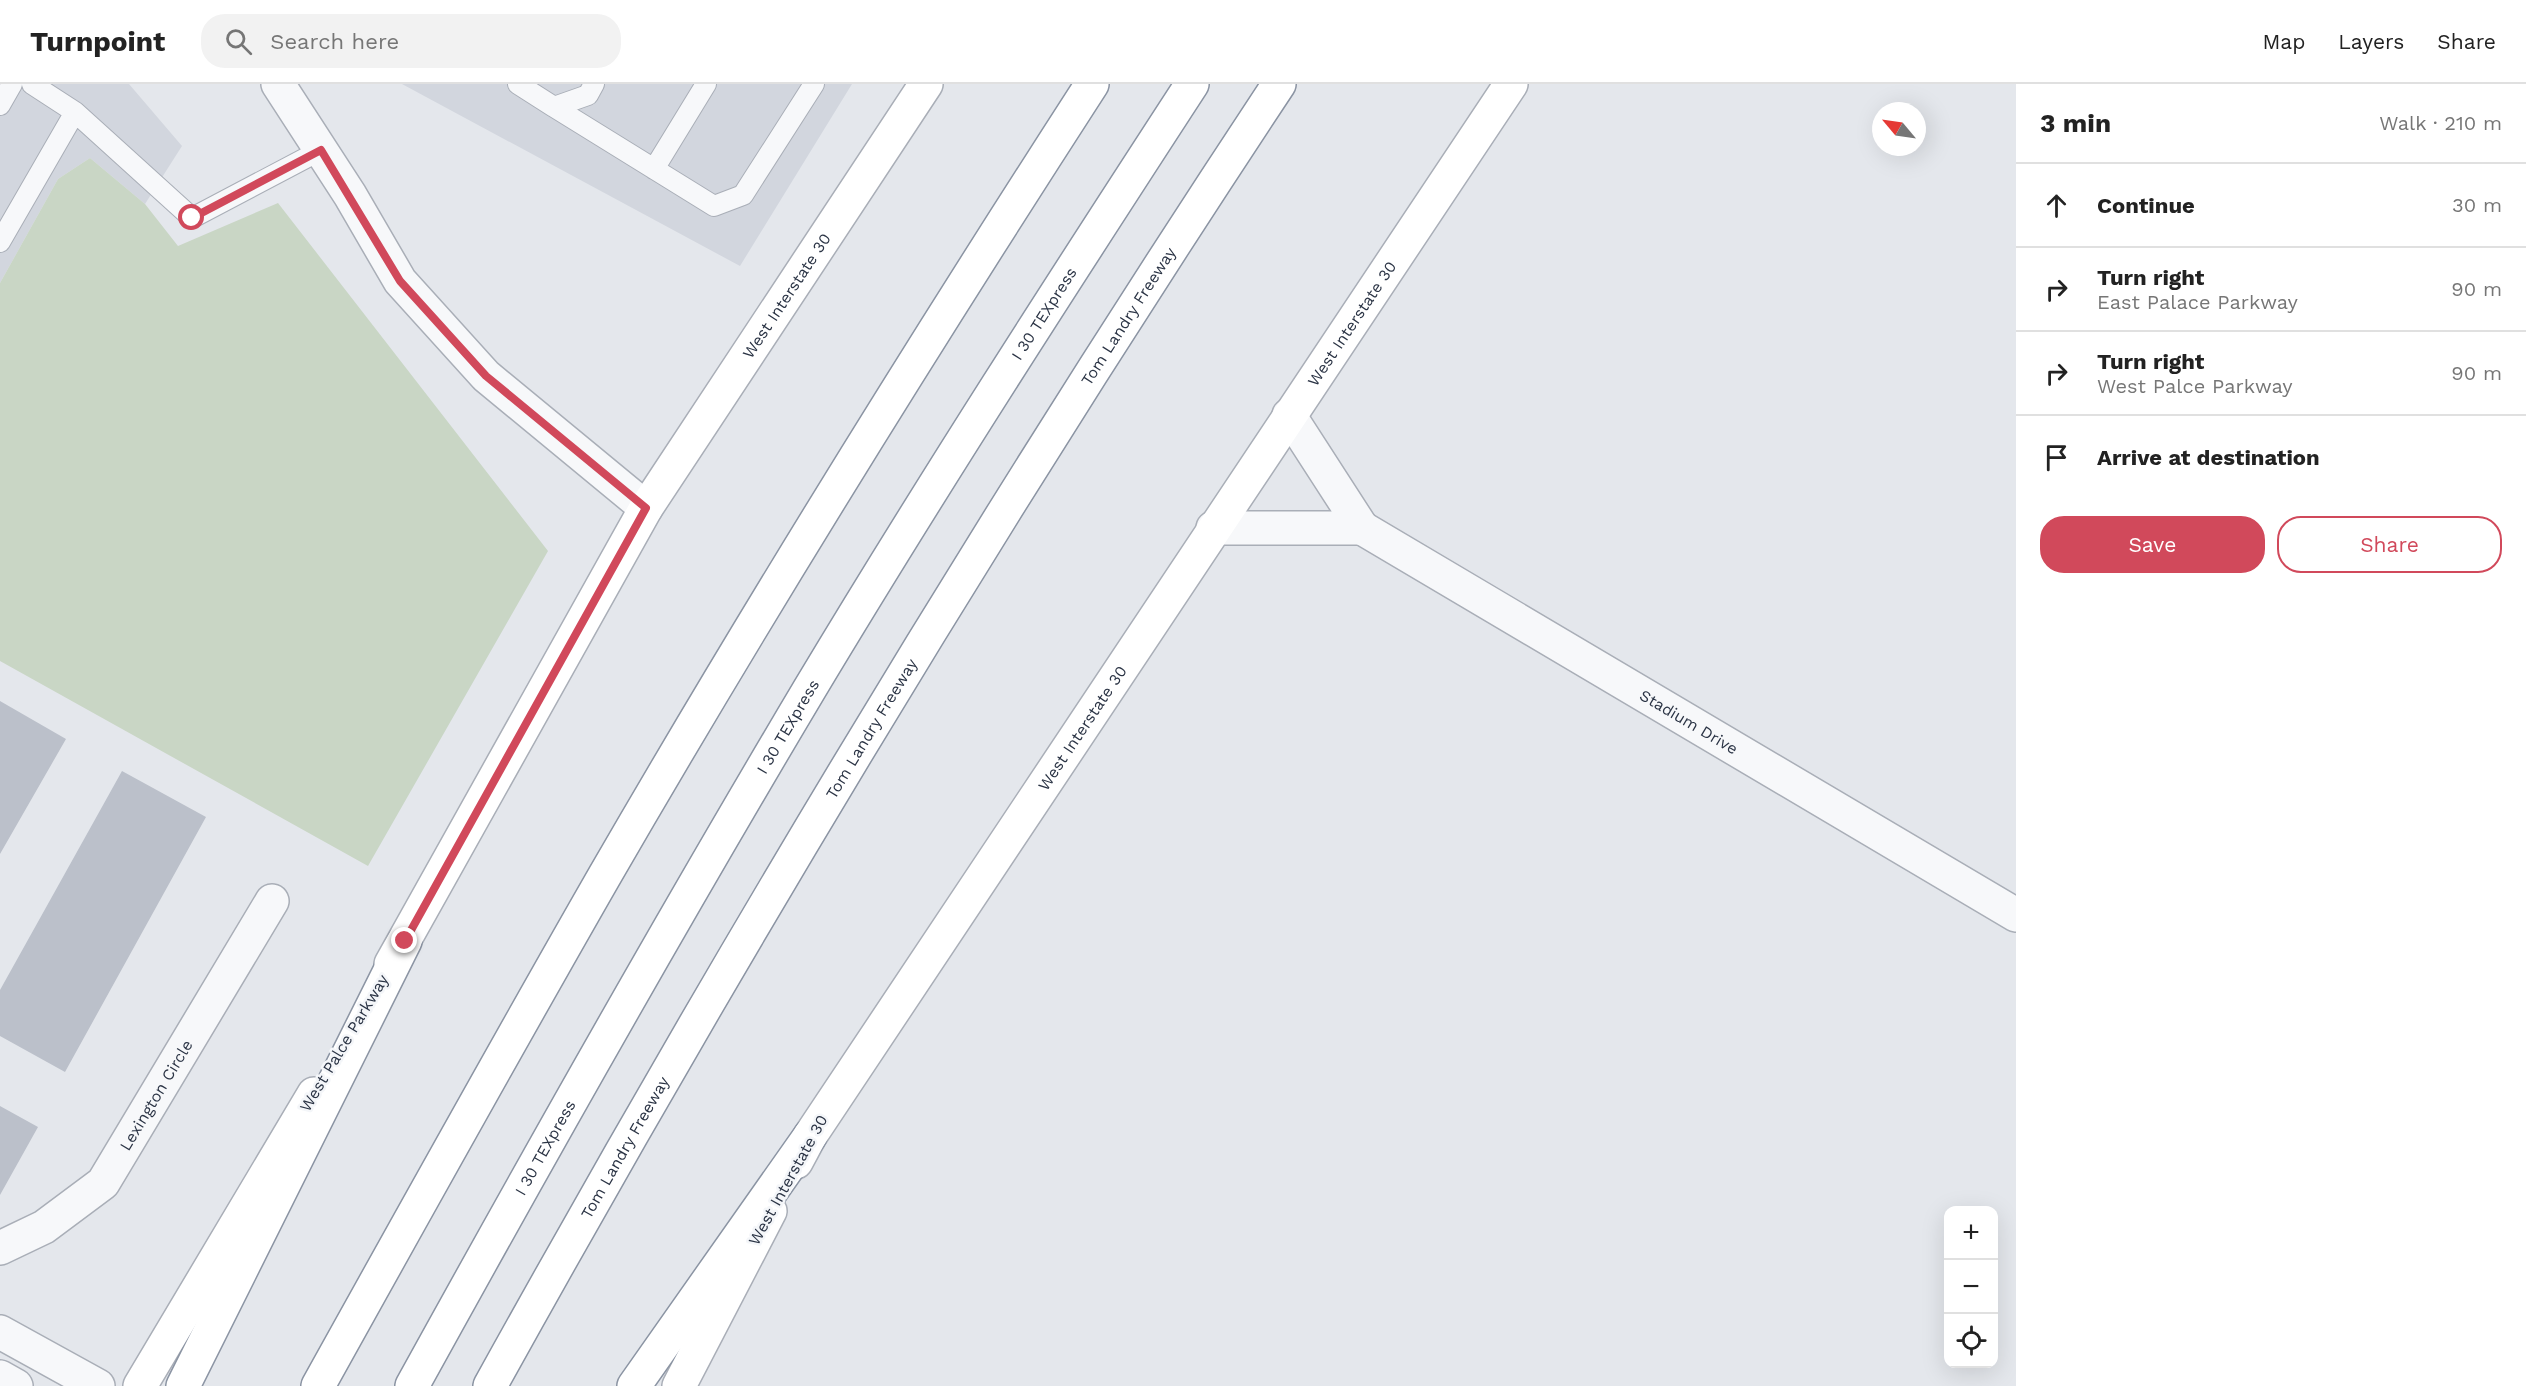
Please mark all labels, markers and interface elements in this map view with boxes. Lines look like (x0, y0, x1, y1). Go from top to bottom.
search box (201, 14, 621, 68)
text: Turnpoint (30, 25, 165, 58)
icon: search (222, 25, 255, 58)
text: Search here (270, 29, 399, 54)
text: Map (2262, 29, 2305, 54)
text: Layers (2338, 29, 2404, 54)
text: Share (2437, 29, 2496, 54)
north arrow (1872, 102, 1926, 156)
text: 3 min (2040, 108, 2111, 138)
text: Walk · 210 m (2379, 111, 2502, 135)
icon: ahead (2040, 189, 2073, 222)
text: Continue (2097, 193, 2195, 218)
text: 30 m (2452, 193, 2502, 217)
route start (178, 204, 204, 230)
street label: West Interstate 30 (738, 229, 834, 362)
street label: Tom Landry Freeway (1077, 243, 1180, 389)
street label: West Interstate 30 (1303, 257, 1400, 389)
street label: I 30 TEXpress (1007, 264, 1080, 363)
text: Turn right (2097, 265, 2204, 290)
icon: right (2040, 273, 2073, 306)
text: 90 m (2451, 277, 2502, 301)
text: East Palace Parkway (2097, 290, 2298, 314)
text: Turn right (2097, 349, 2204, 374)
icon: right (2040, 357, 2073, 390)
text: 90 m (2451, 361, 2502, 385)
text: West Palce Parkway (2097, 374, 2293, 398)
icon: arrive (2040, 441, 2073, 474)
text: Arrive at destination (2097, 445, 2320, 470)
button: Save (2040, 516, 2265, 573)
button: Share (2277, 516, 2502, 573)
street label: Tom Landry Freeway (821, 654, 921, 802)
street label: West Interstate 30 (1034, 662, 1130, 794)
street label: I 30 TEXpress (752, 676, 823, 777)
street label: Stadium Drive (1637, 685, 1742, 758)
route end (391, 927, 417, 953)
street label: West Palce Parkway (296, 970, 393, 1115)
street label: Lexington Circle (115, 1036, 196, 1154)
street label: Tom Landry Freeway (576, 1072, 673, 1222)
street label: I 30 TEXpress (510, 1096, 579, 1198)
street label: West Interstate 30 (744, 1112, 832, 1248)
map controls (1944, 1206, 1998, 1368)
button: + (1944, 1206, 1998, 1260)
button: − (1944, 1260, 1998, 1314)
button: locate (1944, 1314, 1998, 1368)

